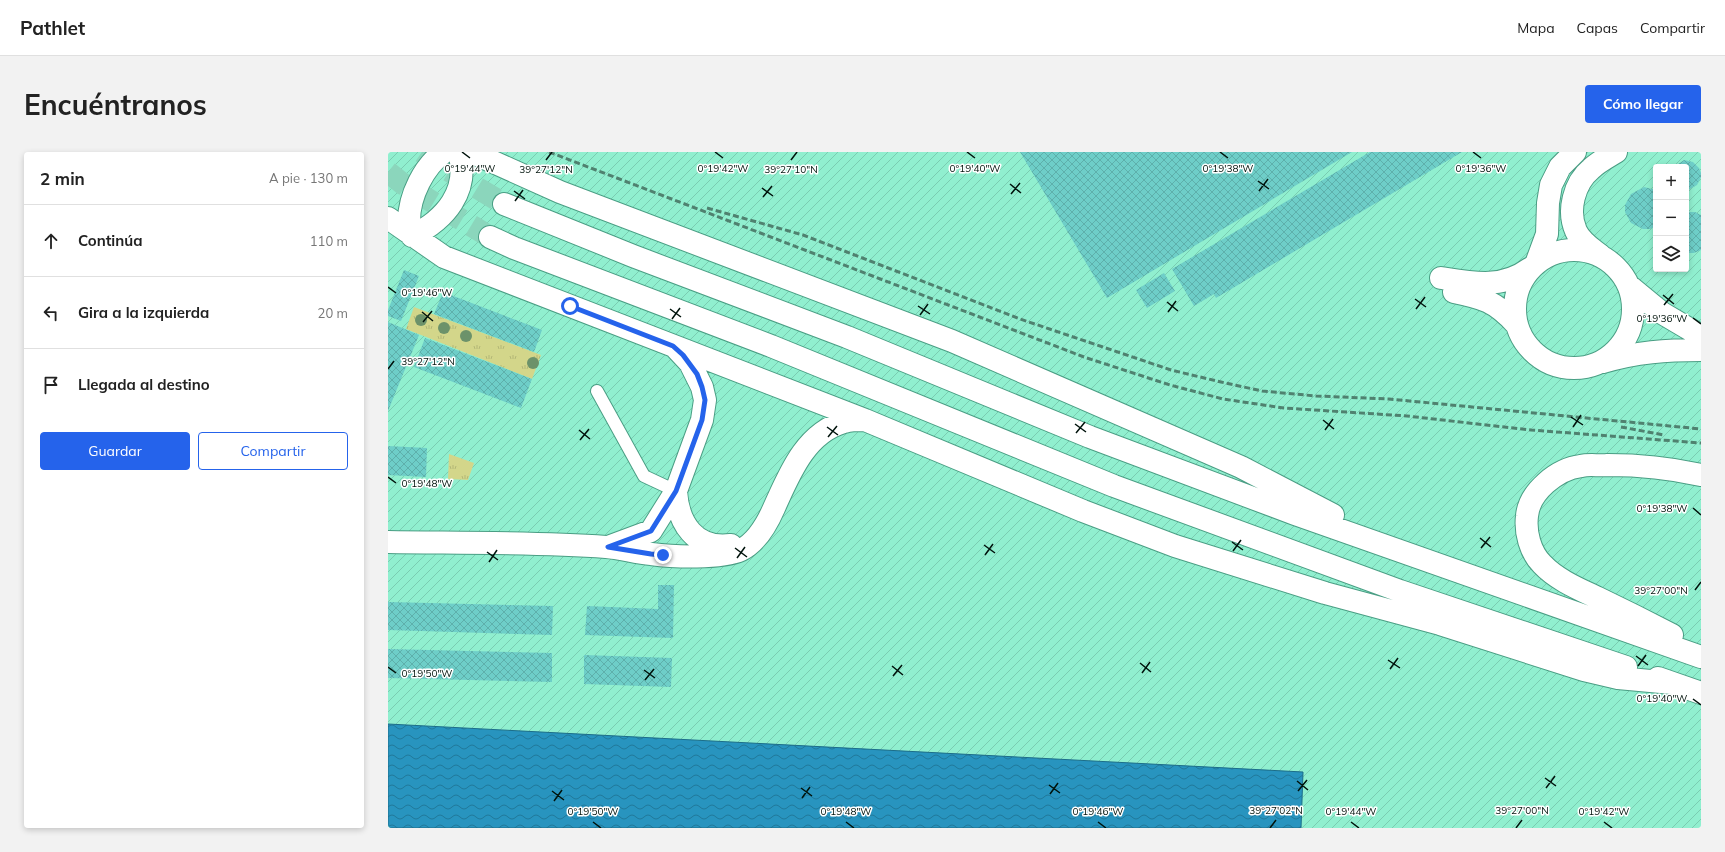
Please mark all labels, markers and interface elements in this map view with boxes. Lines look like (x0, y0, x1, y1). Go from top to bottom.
text: Pathlet (20, 16, 85, 40)
text: Mapa (1517, 19, 1555, 37)
text: Capas (1577, 19, 1618, 37)
text: Compartir (1640, 19, 1705, 37)
button: Cómo llegar (1585, 85, 1701, 123)
text: Encuéntranos (24, 87, 207, 122)
text: 0°19'44"W (445, 162, 495, 175)
text: 0°19'42"W (698, 162, 748, 175)
text: 0°19'40"W (950, 162, 1000, 175)
text: 0°19'38"W (1203, 162, 1253, 175)
text: 0°19'36"W (1456, 162, 1506, 175)
text: 39°27'12"N (519, 163, 573, 176)
text: 39°27'10"N (764, 163, 818, 176)
map controls (1653, 164, 1689, 272)
button: + (1653, 164, 1689, 200)
text: 2 min (40, 168, 85, 189)
text: A pie · 130 m (269, 170, 348, 186)
button: − (1653, 200, 1689, 236)
icon: ahead (40, 230, 62, 252)
text: Continúa (78, 231, 143, 250)
text: 110 m (310, 233, 348, 249)
button: layers (1653, 236, 1689, 272)
text: 0°19'46"W (402, 286, 452, 299)
route start (561, 297, 579, 315)
icon: left (40, 302, 62, 324)
text: Gira a la izquierda (78, 303, 209, 322)
text: 20 m (318, 305, 348, 321)
text: 0°19'36"W (1637, 312, 1687, 325)
text: 39°27'12"N (401, 355, 455, 368)
icon: arrive (40, 374, 62, 396)
text: Llegada al destino (78, 375, 210, 394)
button: Guardar (40, 432, 190, 470)
button: Compartir (198, 432, 348, 470)
text: 0°19'48"W (402, 477, 452, 490)
text: 0°19'38"W (1637, 502, 1687, 515)
route end (654, 546, 672, 564)
text: 39°27'00"N (1634, 584, 1688, 597)
text: 0°19'50"W (402, 667, 452, 680)
text: 0°19'40"W (1637, 692, 1687, 705)
text: 39°27'02"N (1249, 804, 1303, 817)
text: 39°27'00"N (1495, 804, 1549, 817)
text: 0°19'50"W (568, 805, 618, 818)
text: 0°19'48"W (821, 805, 871, 818)
text: 0°19'46"W (1073, 805, 1123, 818)
text: 0°19'44"W (1326, 805, 1376, 818)
text: 0°19'42"W (1579, 805, 1629, 818)

